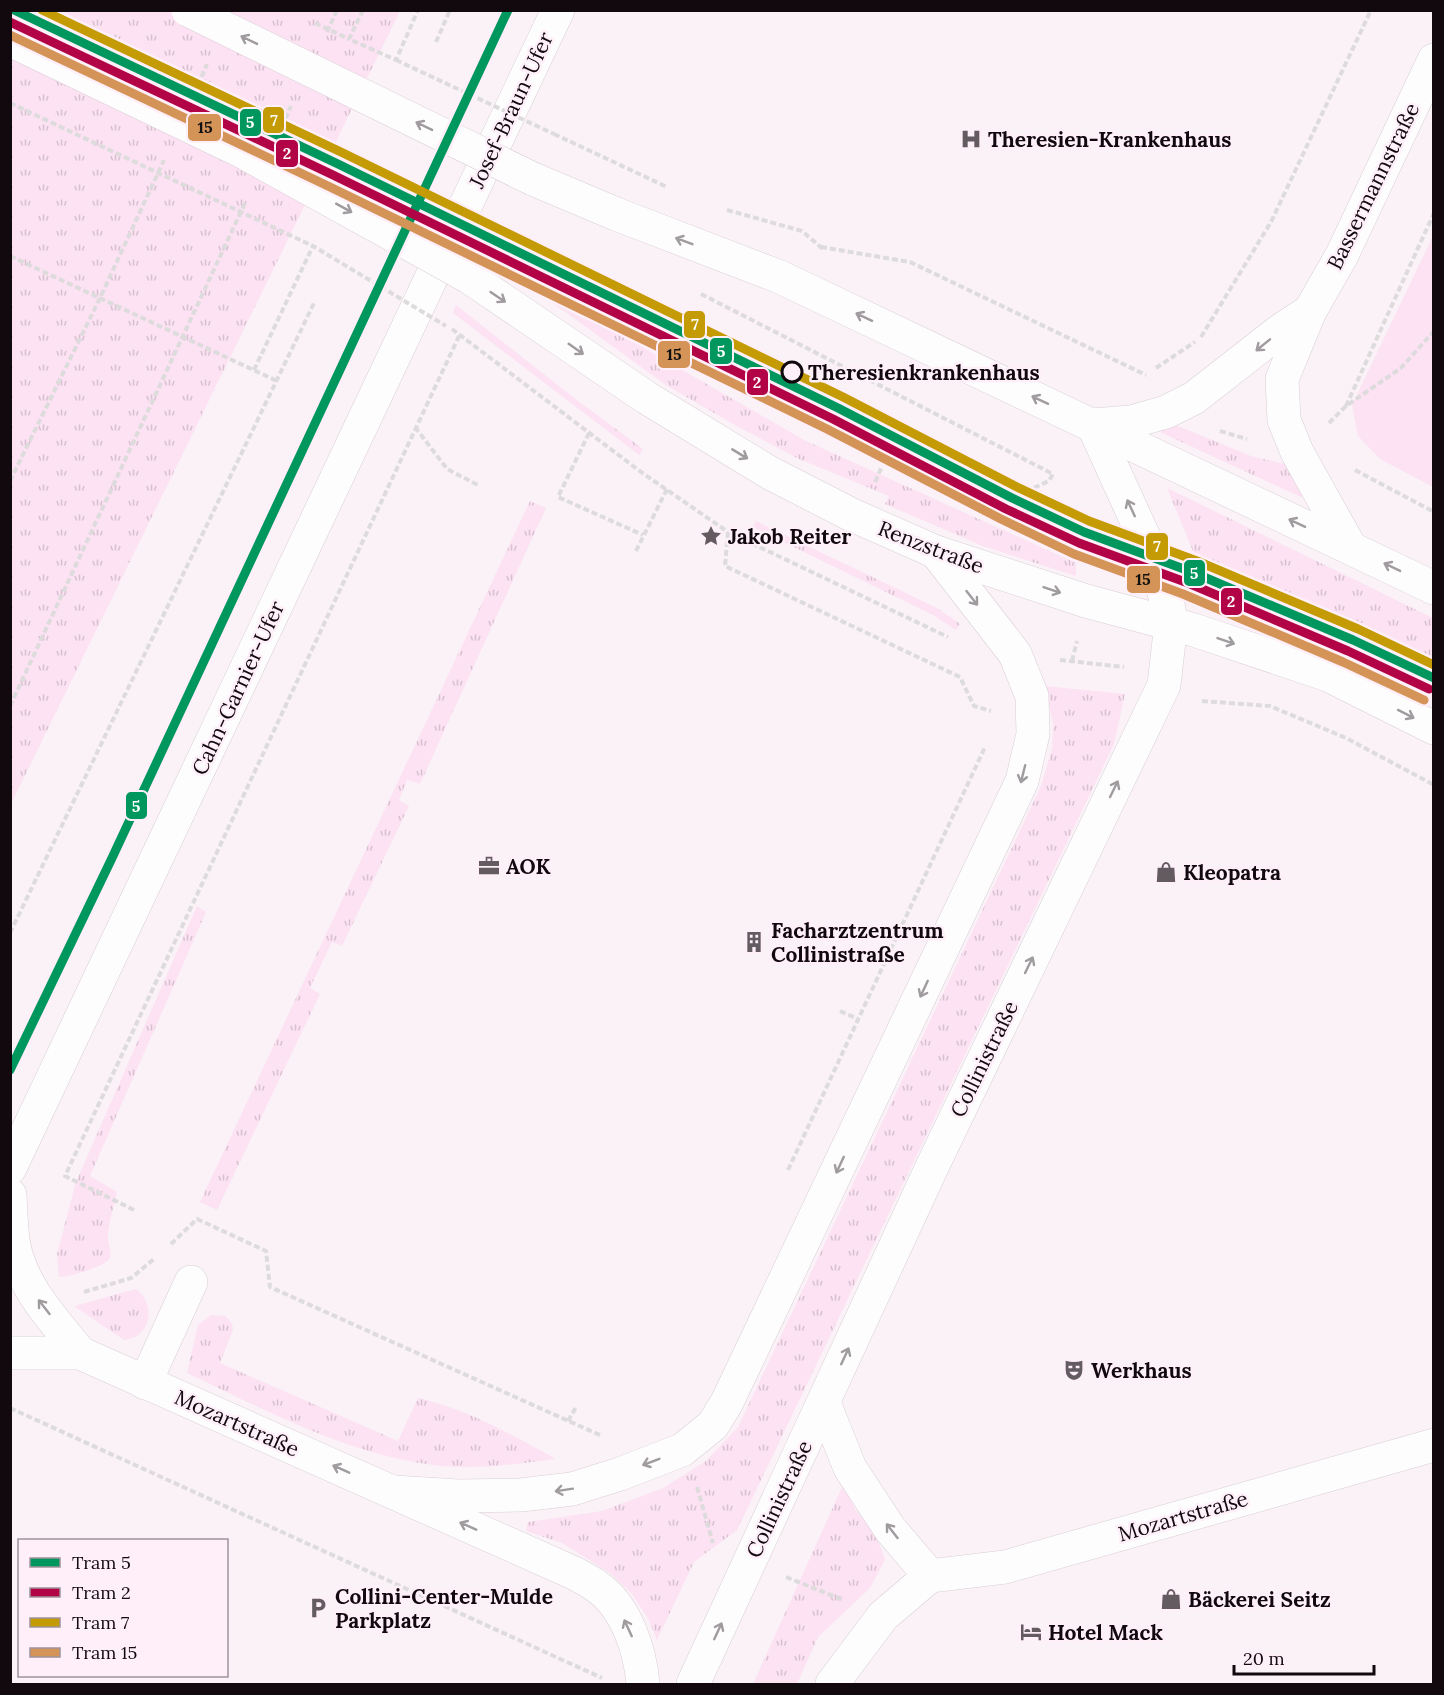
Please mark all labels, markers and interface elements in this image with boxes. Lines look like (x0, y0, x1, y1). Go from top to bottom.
street label: Josef-Braun-Ufer (463, 28, 559, 193)
one-way arrow (240, 34, 258, 46)
street label: Bassermannstraße (1321, 98, 1425, 274)
line badge: 7 (262, 106, 285, 134)
line badge: 5 (239, 108, 262, 137)
text: 7 (270, 110, 278, 130)
text: 5 (246, 112, 255, 132)
line badge: 15 (187, 113, 222, 142)
text: 15 (197, 117, 213, 137)
one-way arrow (415, 119, 433, 131)
place label: Theresien-Krankenhaus (988, 126, 1231, 153)
hospital icon: Theresien-Krankenhaus (959, 127, 983, 151)
line badge: 2 (275, 139, 299, 168)
text: 2 (283, 143, 291, 163)
one-way arrow (335, 202, 352, 214)
one-way arrow (676, 234, 694, 245)
one-way arrow (490, 290, 507, 303)
line badge: 7 (683, 310, 706, 339)
one-way arrow (855, 310, 873, 322)
text: 7 (691, 314, 699, 334)
line badge: 5 (709, 337, 733, 365)
one-way arrow (1256, 338, 1271, 352)
line badge: 15 (657, 340, 691, 369)
text: 5 (717, 341, 726, 361)
one-way arrow (567, 343, 583, 355)
text: 15 (666, 344, 682, 364)
place label: Theresienkrankenhaus (808, 359, 1040, 386)
marker: Theresienkrankenhaus (781, 361, 803, 383)
line badge: 2 (746, 368, 769, 396)
text: 2 (753, 372, 761, 392)
one-way arrow (1031, 394, 1049, 406)
one-way arrow (731, 449, 748, 461)
one-way arrow (1125, 500, 1137, 518)
street label: Renzstraße (874, 514, 988, 580)
one-way arrow (1289, 516, 1307, 528)
place label: Jakob Reiter (728, 523, 851, 550)
place icon: Jakob Reiter (699, 524, 723, 548)
line badge: 7 (1145, 532, 1169, 561)
text: 7 (1153, 536, 1161, 556)
line badge: 5 (1183, 559, 1206, 587)
one-way arrow (1383, 561, 1401, 573)
text: 5 (1190, 563, 1199, 583)
line badge: 15 (1126, 565, 1161, 594)
text: 15 (1135, 569, 1151, 589)
one-way arrow (1042, 585, 1061, 596)
line badge: 2 (1220, 587, 1243, 616)
one-way arrow (965, 590, 978, 606)
text: 2 (1227, 591, 1235, 611)
street label: Cahn-Garnier-Ufer (186, 597, 290, 779)
one-way arrow (1216, 636, 1235, 647)
one-way arrow (1397, 709, 1415, 721)
one-way arrow (1017, 765, 1029, 784)
one-way arrow (1109, 781, 1121, 799)
line badge: 5 (125, 791, 148, 820)
text: 5 (132, 796, 141, 816)
place label: AOK (506, 853, 551, 880)
office icon: AOK (477, 854, 501, 878)
place label: Kleopatra (1183, 859, 1281, 886)
shop icon: Kleopatra (1154, 860, 1178, 884)
place label: Facharztzentrum Collinistraße (771, 917, 944, 968)
building icon: Facharztzentrum Collinistraße (742, 930, 766, 954)
one-way arrow (1024, 956, 1036, 974)
one-way arrow (917, 980, 929, 998)
street label: Collinistraße (944, 996, 1024, 1122)
one-way arrow (833, 1156, 845, 1174)
one-way arrow (37, 1299, 50, 1315)
one-way arrow (840, 1348, 851, 1366)
place label: Werkhaus (1091, 1357, 1192, 1384)
theatre icon: Werkhaus (1062, 1358, 1086, 1382)
street label: Mozartstraße (170, 1383, 304, 1463)
street label: Collinistraße (740, 1436, 818, 1562)
one-way arrow (642, 1457, 661, 1468)
one-way arrow (332, 1463, 350, 1474)
one-way arrow (554, 1484, 574, 1495)
street label: Mozartstraße (1115, 1485, 1251, 1547)
one-way arrow (460, 1519, 478, 1531)
one-way arrow (886, 1523, 899, 1539)
legend (18, 1539, 228, 1677)
text: Tram 5 (72, 1551, 131, 1574)
text: Tram 2 (72, 1581, 131, 1604)
place label: Collini-Center-Mulde Parkplatz (335, 1583, 553, 1634)
place label: Bäckerei Seitz (1188, 1586, 1331, 1613)
shop icon: Bäckerei Seitz (1159, 1587, 1183, 1611)
parking icon: Collini-Center-Mulde Parkplatz (306, 1596, 330, 1620)
text: Tram 7 (72, 1611, 129, 1634)
place label: Hotel Mack (1048, 1619, 1163, 1646)
one-way arrow (621, 1620, 633, 1638)
hotel icon: Hotel Mack (1019, 1620, 1043, 1644)
one-way arrow (712, 1623, 724, 1641)
scale bar (1234, 1638, 1374, 1676)
text: Tram 15 (72, 1641, 137, 1664)
text: 20 m (1243, 1647, 1285, 1670)

